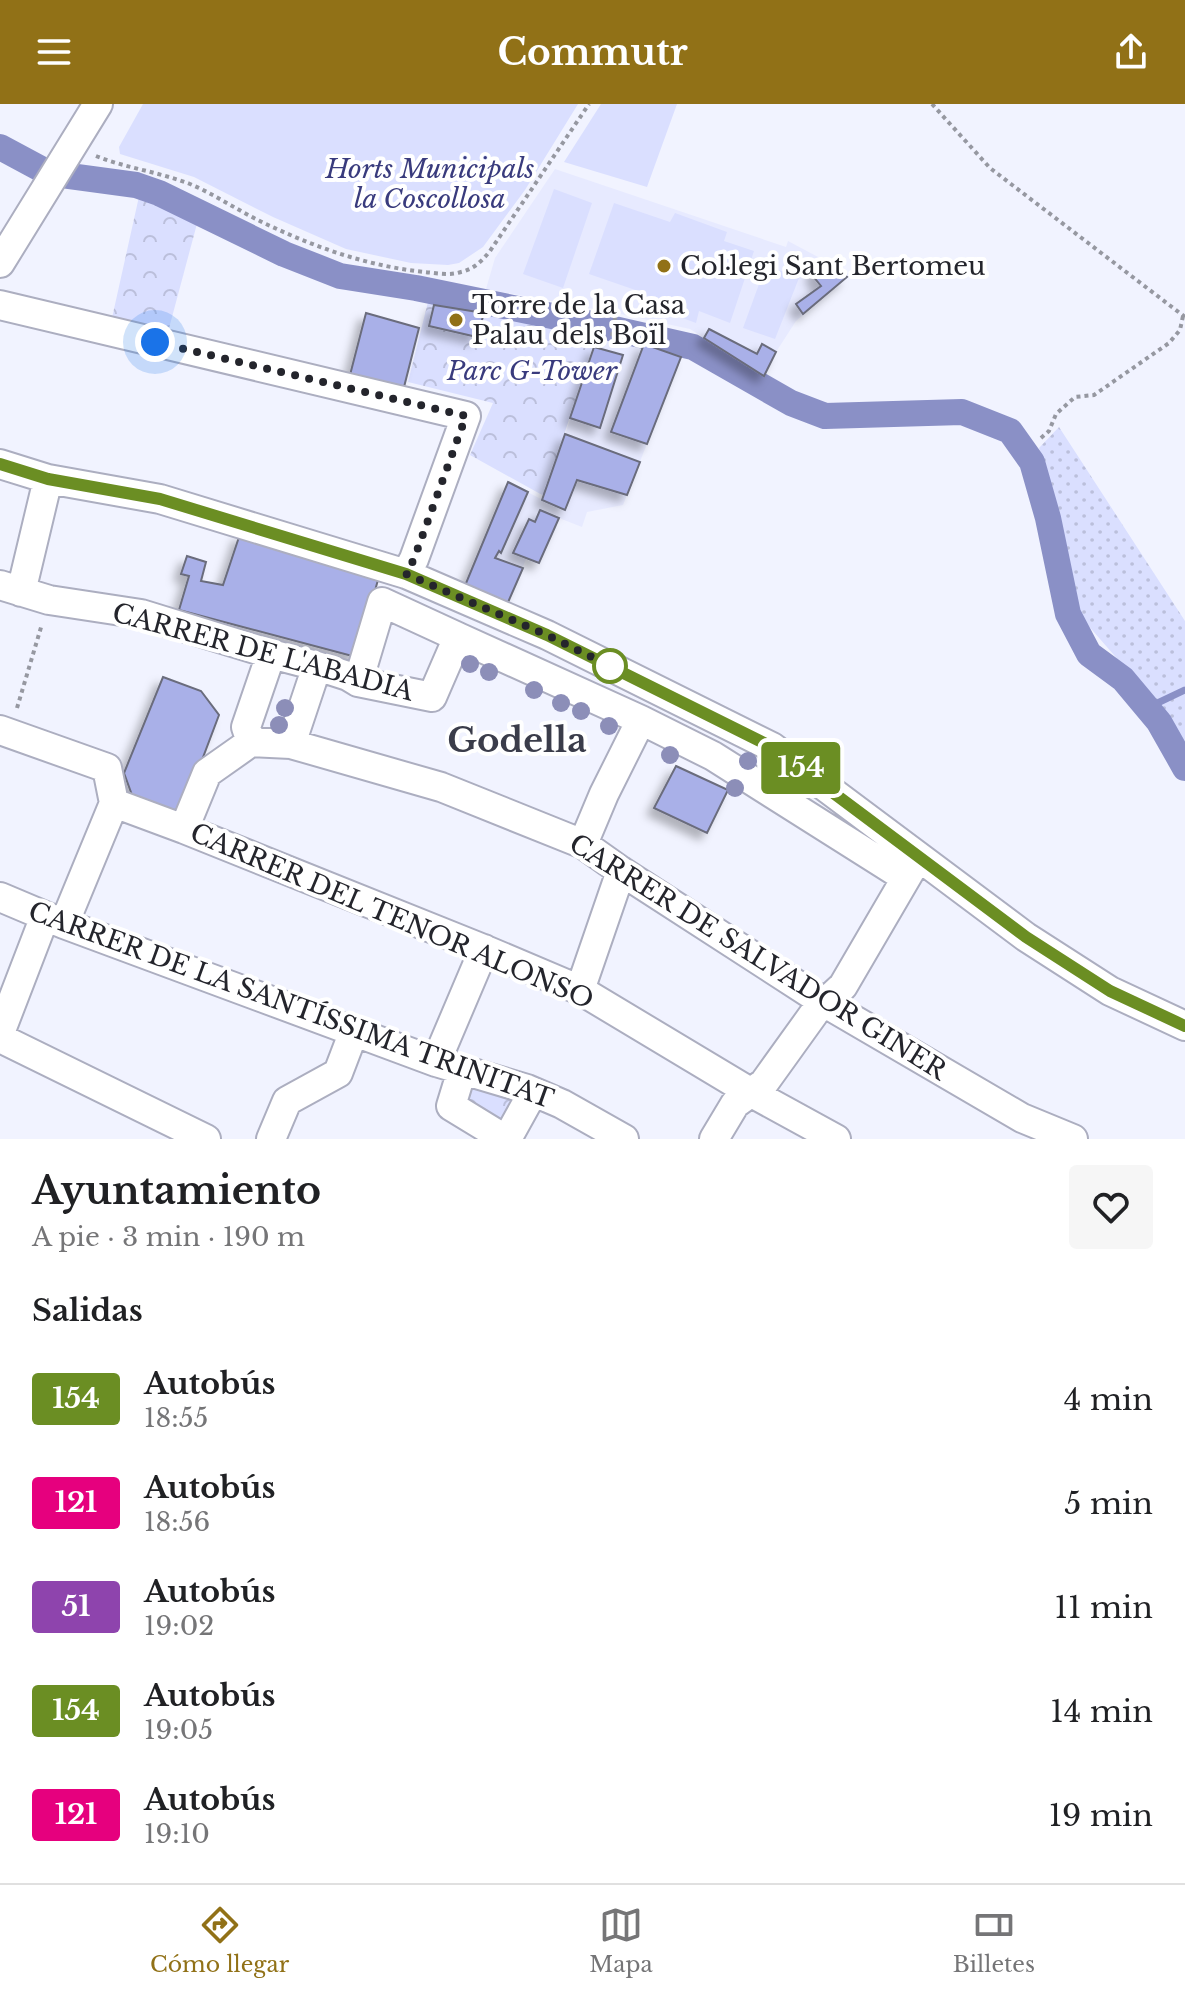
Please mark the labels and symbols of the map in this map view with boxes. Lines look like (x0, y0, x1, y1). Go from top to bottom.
park label: Horts Municipals la Coscollosa (324, 153, 535, 215)
place label: Col·legi Sant Bertomeu (680, 250, 985, 282)
marker: Col·legi Sant Bertomeu (655, 257, 673, 275)
place label: Torre de la Casa Palau dels Boïl (472, 289, 686, 351)
marker: Torre de la Casa Palau dels Boïl (447, 311, 465, 329)
your location (135, 322, 175, 362)
park label: Parc G-Tower (446, 355, 618, 387)
street label: CARRER DE L'ABADIA (109, 596, 418, 708)
unlabelled marker (593, 649, 627, 683)
district label: Godella (447, 719, 587, 761)
line badge: 154 (755, 742, 847, 794)
street label: CARRER DEL TENOR ALONSO (185, 816, 599, 1016)
street label: CARRER DE SALVADOR GINER (563, 827, 954, 1088)
street label: CARRER DE LA SANTÍSSIMA TRINITAT (24, 895, 558, 1115)

